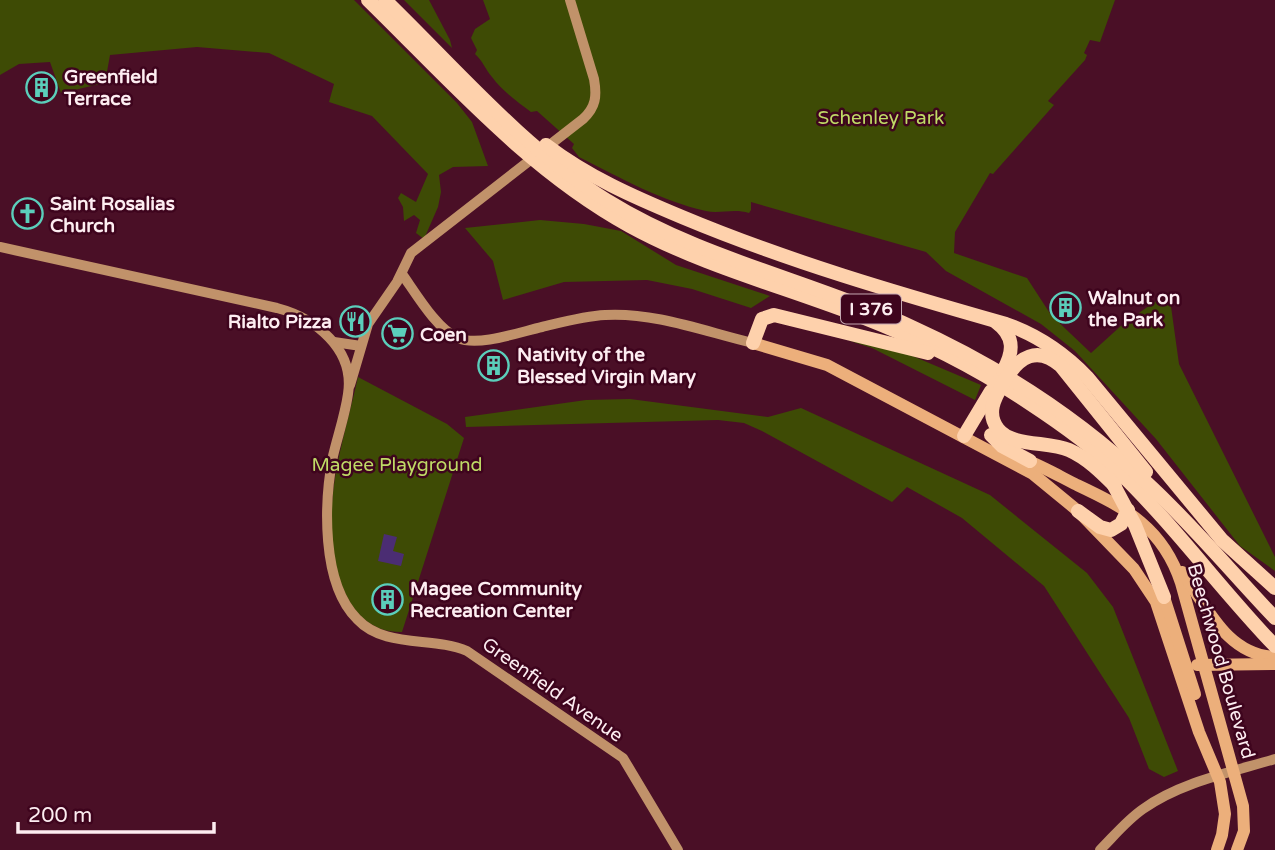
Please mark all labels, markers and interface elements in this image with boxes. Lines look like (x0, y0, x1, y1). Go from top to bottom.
place label: Greenfield Terrace (63, 66, 158, 110)
building icon: Greenfield Terrace (24, 70, 58, 104)
park label: Schenley Park (818, 107, 944, 129)
place label: Saint Rosalias Church (50, 193, 175, 237)
church icon: Saint Rosalias Church (10, 197, 44, 231)
place label: Walnut on the Park (1088, 287, 1180, 331)
building icon: Walnut on the Park (1048, 291, 1082, 325)
road number: I 376 (841, 295, 901, 324)
restaurant icon: Rialto Pizza (338, 304, 372, 338)
place label: Rialto Pizza (228, 311, 332, 333)
supermarket icon: Coen (380, 317, 414, 351)
place label: Coen (420, 324, 467, 346)
place label: Nativity of the Blessed Virgin Mary (517, 344, 697, 389)
building icon: Nativity of the Blessed Virgin Mary (477, 348, 511, 382)
park label: Magee Playground (311, 454, 483, 476)
street label: Beechwood Boulevard (1183, 561, 1259, 762)
place label: Magee Community Recreation Center (410, 578, 583, 622)
building icon: Magee Community Recreation Center (370, 582, 404, 616)
street label: Greenfield Avenue (478, 633, 627, 747)
scale bar (18, 790, 214, 834)
text: 200 m (28, 803, 92, 828)

